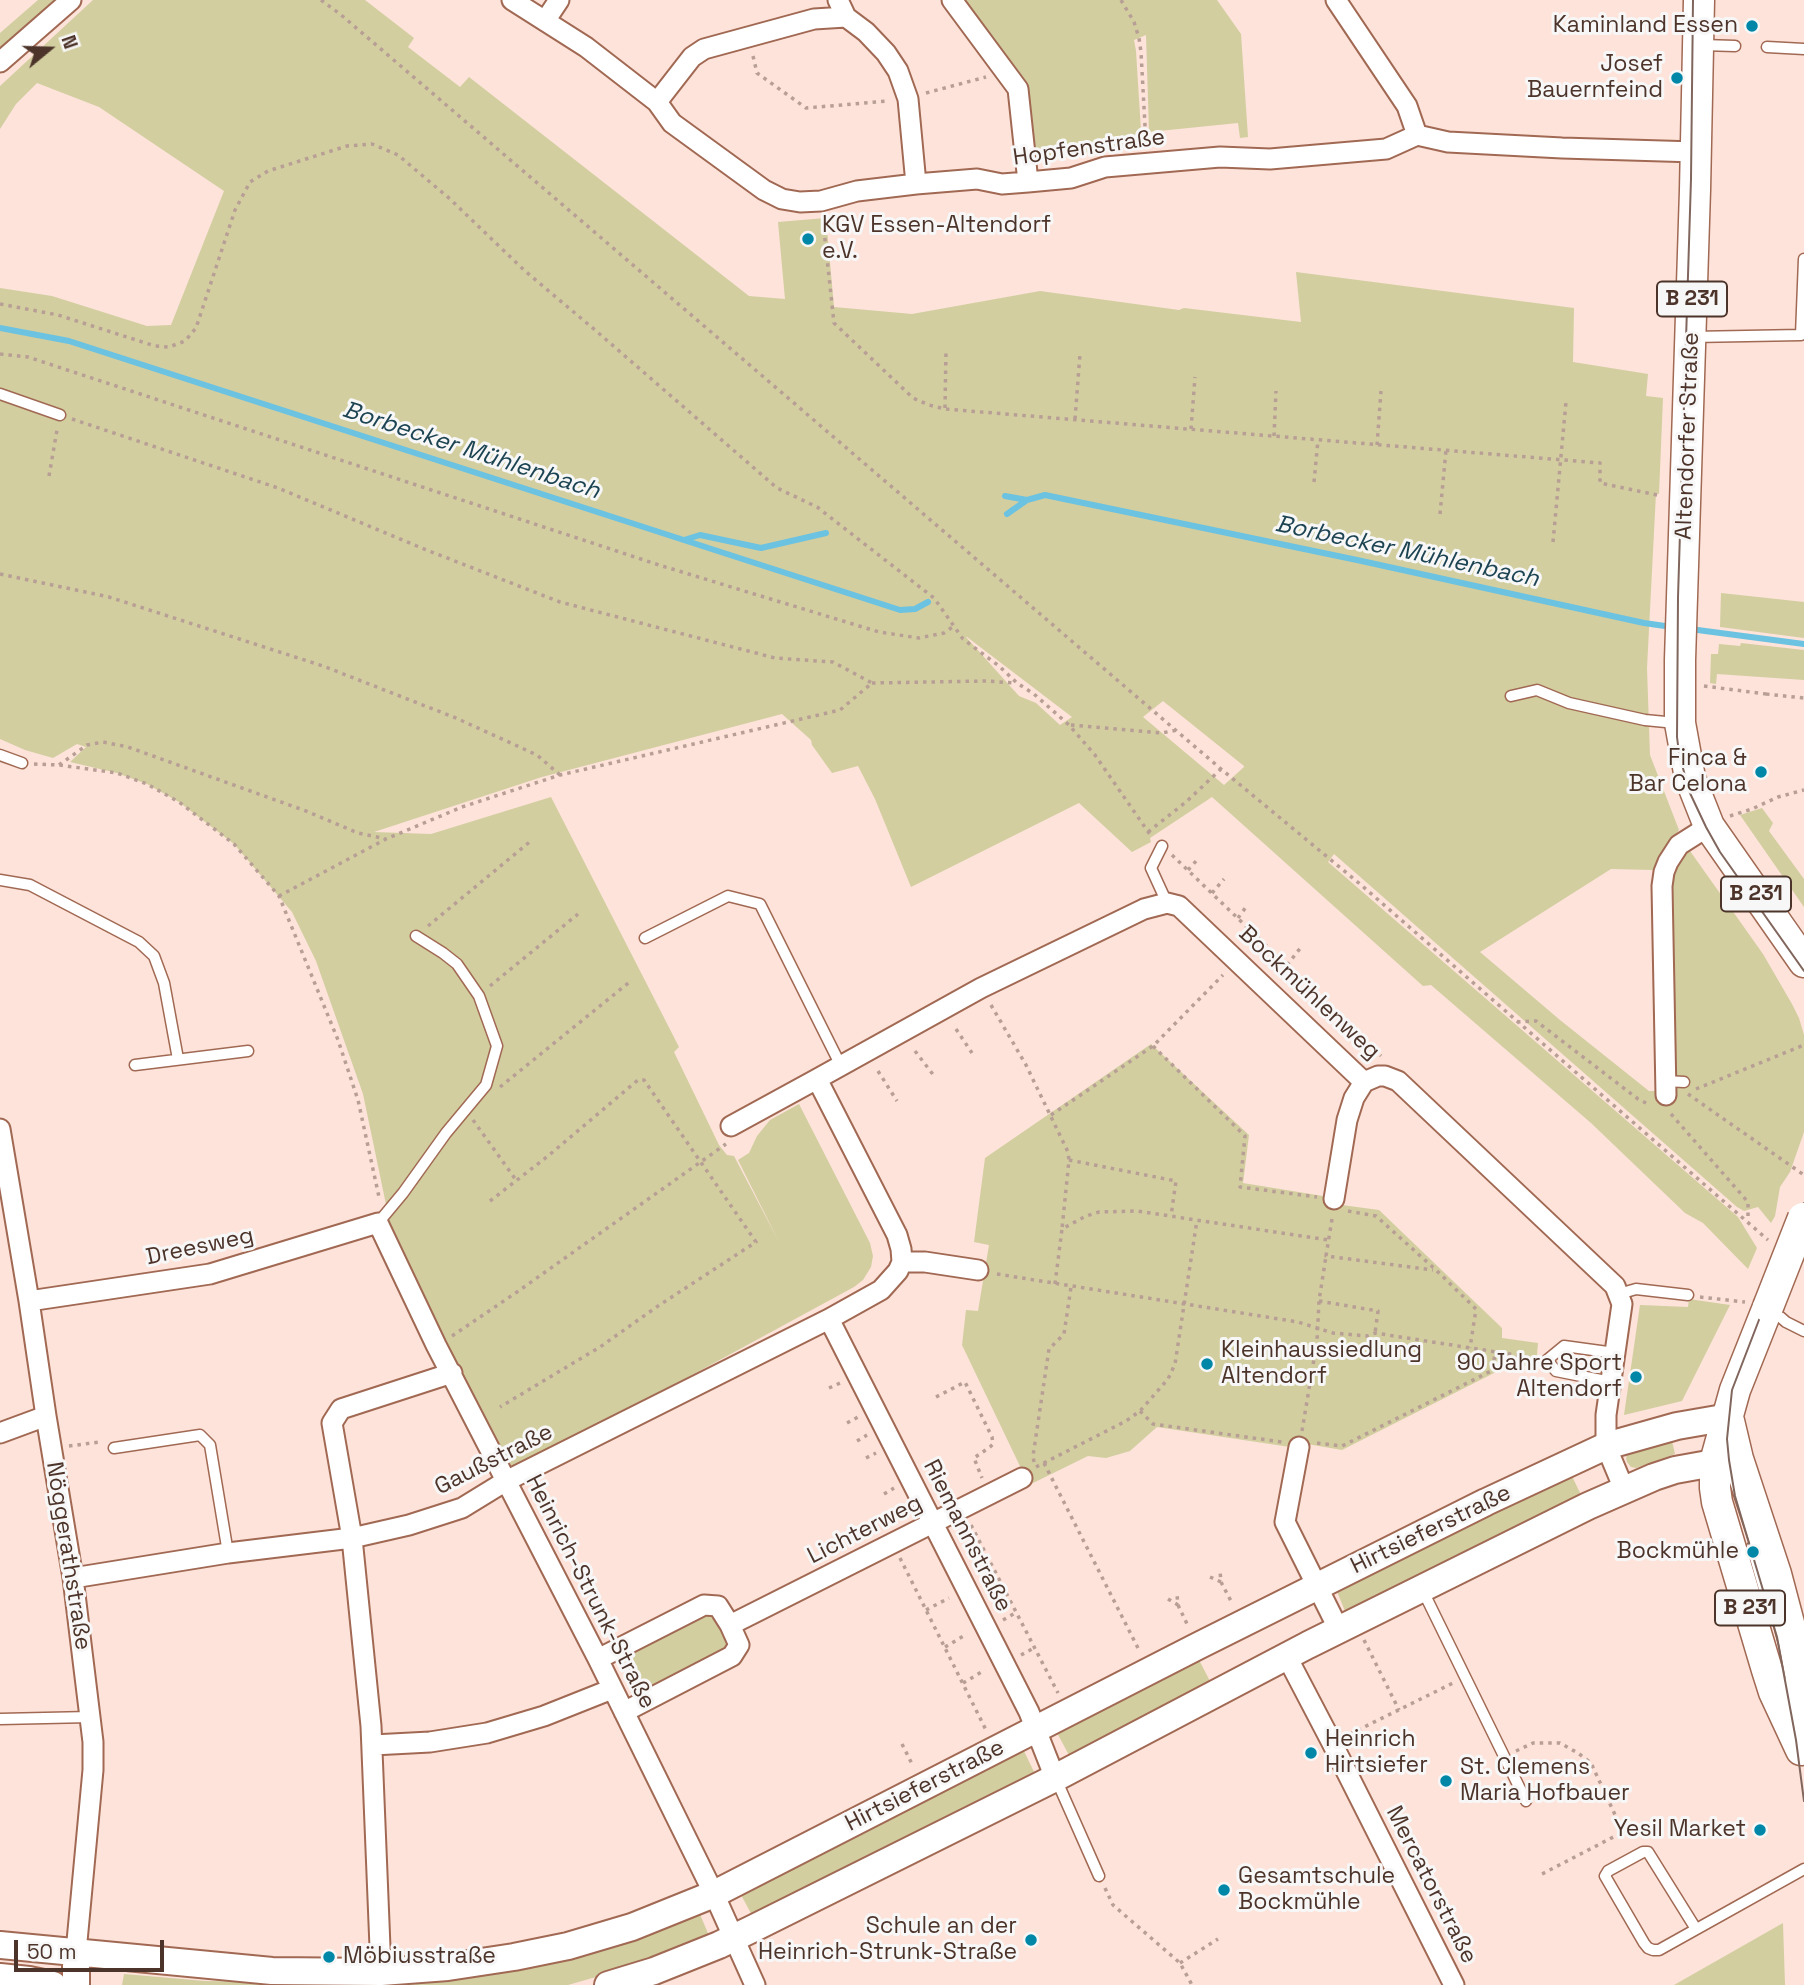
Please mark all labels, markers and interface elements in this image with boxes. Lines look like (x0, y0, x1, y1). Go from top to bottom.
place label: Kaminland Essen (1553, 12, 1738, 40)
north arrow (14, 14, 84, 84)
marker: Kaminland Essen (1744, 18, 1760, 34)
text: N (55, 32, 83, 52)
place label: Josef Bauernfeind (1527, 51, 1663, 105)
marker: Josef Bauernfeind (1669, 70, 1685, 86)
street label: Hopfenstraße (1011, 124, 1167, 172)
place label: KGV Essen-Altendorf e.V. (822, 212, 1051, 266)
marker: KGV Essen-Altendorf e.V. (800, 231, 816, 247)
road number: B 231 (1657, 282, 1727, 316)
street label: Altendorfer Straße (1671, 332, 1705, 540)
water label: Borbecker Mühlenbach (339, 396, 603, 506)
water label: Borbecker Mühlenbach (1273, 510, 1541, 594)
place label: Finca & Bar Celona (1628, 745, 1747, 799)
marker: Finca & Bar Celona (1753, 764, 1769, 780)
road number: B 231 (1721, 876, 1791, 912)
street label: Bockmühlenweg (1233, 920, 1385, 1066)
street label: Dreesweg (144, 1222, 256, 1272)
place label: Kleinhaussiedlung Altendorf (1221, 1337, 1422, 1391)
place label: 90 Jahre Sport Altendorf (1457, 1350, 1622, 1404)
marker: Kleinhaussiedlung Altendorf (1199, 1356, 1215, 1372)
marker: 90 Jahre Sport Altendorf (1628, 1369, 1644, 1385)
street label: Gaußstraße (430, 1419, 558, 1501)
street label: Riemannstraße (917, 1455, 1017, 1617)
street label: Nöggerathstraße (40, 1460, 96, 1652)
street label: Heinrich-Strunk-Straße (519, 1470, 661, 1714)
street label: Hirtsieferstraße (1346, 1479, 1516, 1581)
street label: Lichterweg (803, 1489, 927, 1571)
place label: Bockmühle (1616, 1538, 1739, 1566)
marker: Bockmühle (1745, 1544, 1761, 1560)
road number: B 231 (1715, 1590, 1785, 1626)
place label: Heinrich Hirtsiefer (1325, 1726, 1428, 1780)
street label: Hirtsieferstraße (841, 1734, 1009, 1838)
marker: Heinrich Hirtsiefer (1303, 1745, 1319, 1761)
place label: St. Clemens Maria Hofbauer (1460, 1754, 1630, 1808)
marker: St. Clemens Maria Hofbauer (1438, 1773, 1454, 1789)
street label: Mercatorstraße (1379, 1802, 1483, 1968)
place label: Yesil Market (1614, 1816, 1746, 1844)
marker: Yesil Market (1752, 1822, 1768, 1838)
place label: Gesamtschule Bockmühle (1238, 1863, 1395, 1917)
marker: Gesamtschule Bockmühle (1216, 1882, 1232, 1898)
place label: Schule an der Heinrich-Strunk-Straße (758, 1913, 1017, 1967)
scale bar (18, 1926, 168, 1970)
marker: Schule an der Heinrich-Strunk-Straße (1023, 1932, 1039, 1948)
text: 50 m (27, 1938, 77, 1965)
place label: Möbiusstraße (343, 1943, 496, 1971)
marker: Möbiusstraße (321, 1949, 337, 1965)

